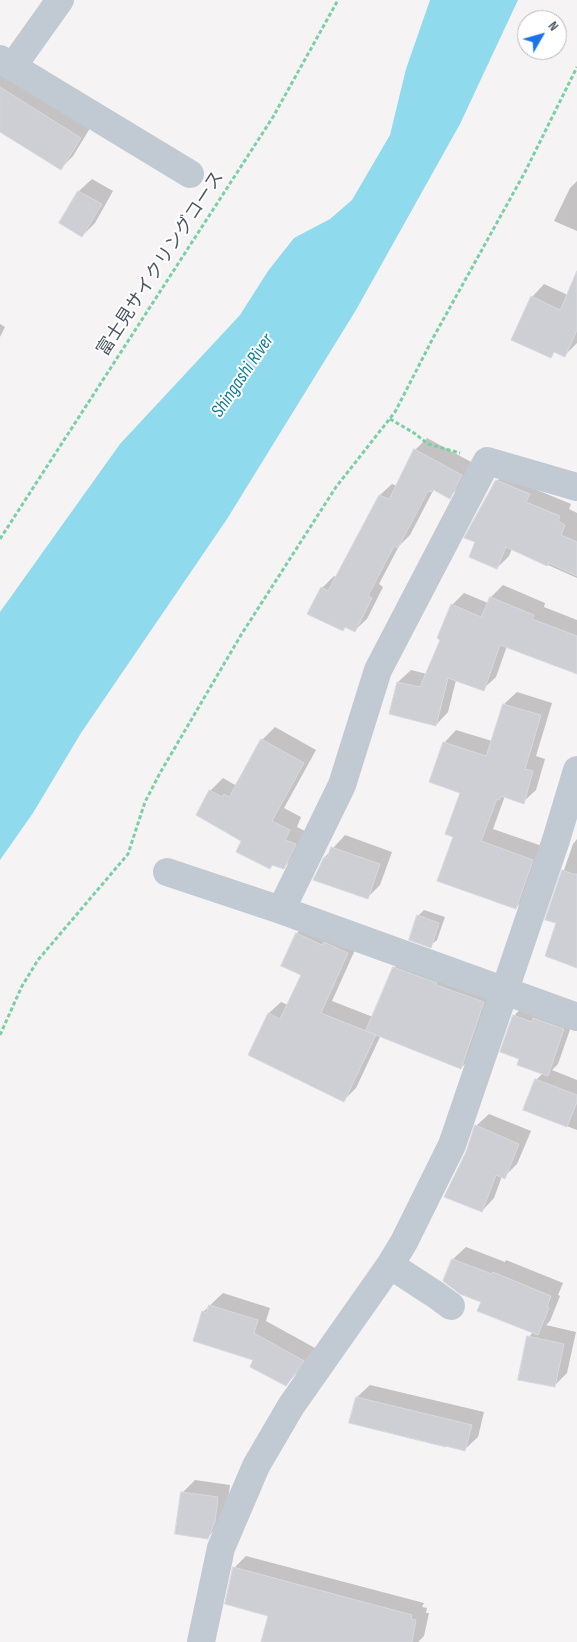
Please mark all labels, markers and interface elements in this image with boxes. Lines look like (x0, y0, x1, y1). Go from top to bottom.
north arrow (517, 10, 567, 60)
text: N (544, 18, 562, 34)
street label: 富士見サイクリングコース (93, 168, 229, 360)
water label: Shingashi River (207, 330, 279, 422)

